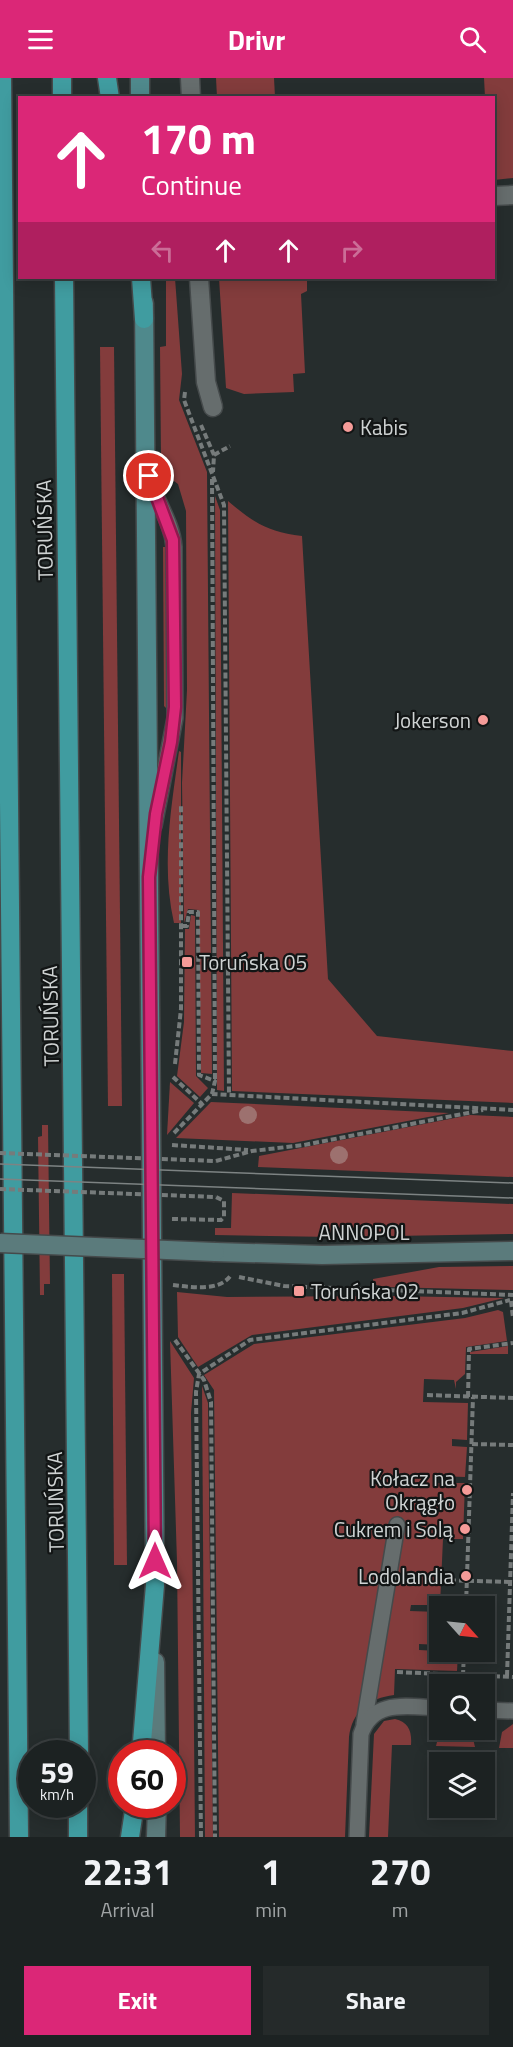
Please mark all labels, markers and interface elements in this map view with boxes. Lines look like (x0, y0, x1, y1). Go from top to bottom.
text: Drivr (228, 19, 285, 60)
icon: menu (24, 23, 57, 56)
icon: search (456, 23, 489, 56)
text: 170 m (141, 106, 256, 170)
icon: ahead (42, 120, 120, 198)
text: Continue (141, 164, 242, 205)
icon: left (146, 234, 179, 267)
icon: ahead (209, 234, 242, 267)
icon: ahead (272, 234, 305, 267)
icon: right (335, 234, 368, 267)
place label: Kabis (360, 411, 408, 443)
marker: Kabis (341, 420, 355, 434)
pin (123, 450, 174, 501)
icon: arrive (132, 459, 165, 492)
street label: TORUŃSKA (27, 479, 61, 581)
place label: Jokerson (394, 704, 471, 736)
marker: Jokerson (476, 713, 490, 727)
place label: Toruńska 05 (199, 946, 307, 978)
marker: Toruńska 05 (180, 955, 194, 969)
street label: TORUŃSKA (33, 965, 67, 1067)
street label: ANNOPOL (318, 1216, 410, 1248)
place label: Toruńska 02 (311, 1275, 419, 1307)
marker: Toruńska 02 (292, 1284, 306, 1298)
street label: TORUŃSKA (38, 1451, 72, 1553)
place label: Kołacz na Okrągło (370, 1462, 455, 1518)
marker: Kołacz na Okrągło (460, 1483, 474, 1497)
place label: Cukrem i Solą (334, 1513, 453, 1545)
marker: Cukrem i Solą (458, 1522, 472, 1536)
position arrow (123, 1529, 187, 1593)
place label: Lodolandia (358, 1560, 454, 1592)
marker: Lodolandia (459, 1569, 473, 1583)
north arrow (429, 1596, 495, 1662)
map controls (429, 1596, 495, 1818)
button: search (429, 1674, 495, 1740)
speed limit sign: 60 (108, 1740, 186, 1818)
text: 59 (40, 1749, 74, 1795)
button: layers (429, 1752, 495, 1818)
text: km/h (40, 1783, 74, 1806)
text: 22:31 (83, 1844, 173, 1899)
text: 1 (261, 1844, 281, 1899)
text: 270 (370, 1844, 430, 1899)
text: Arrival (101, 1894, 155, 1925)
text: min (255, 1894, 287, 1925)
text: m (392, 1894, 408, 1925)
button: Exit (24, 1966, 251, 2035)
button: Share (263, 1966, 489, 2035)

